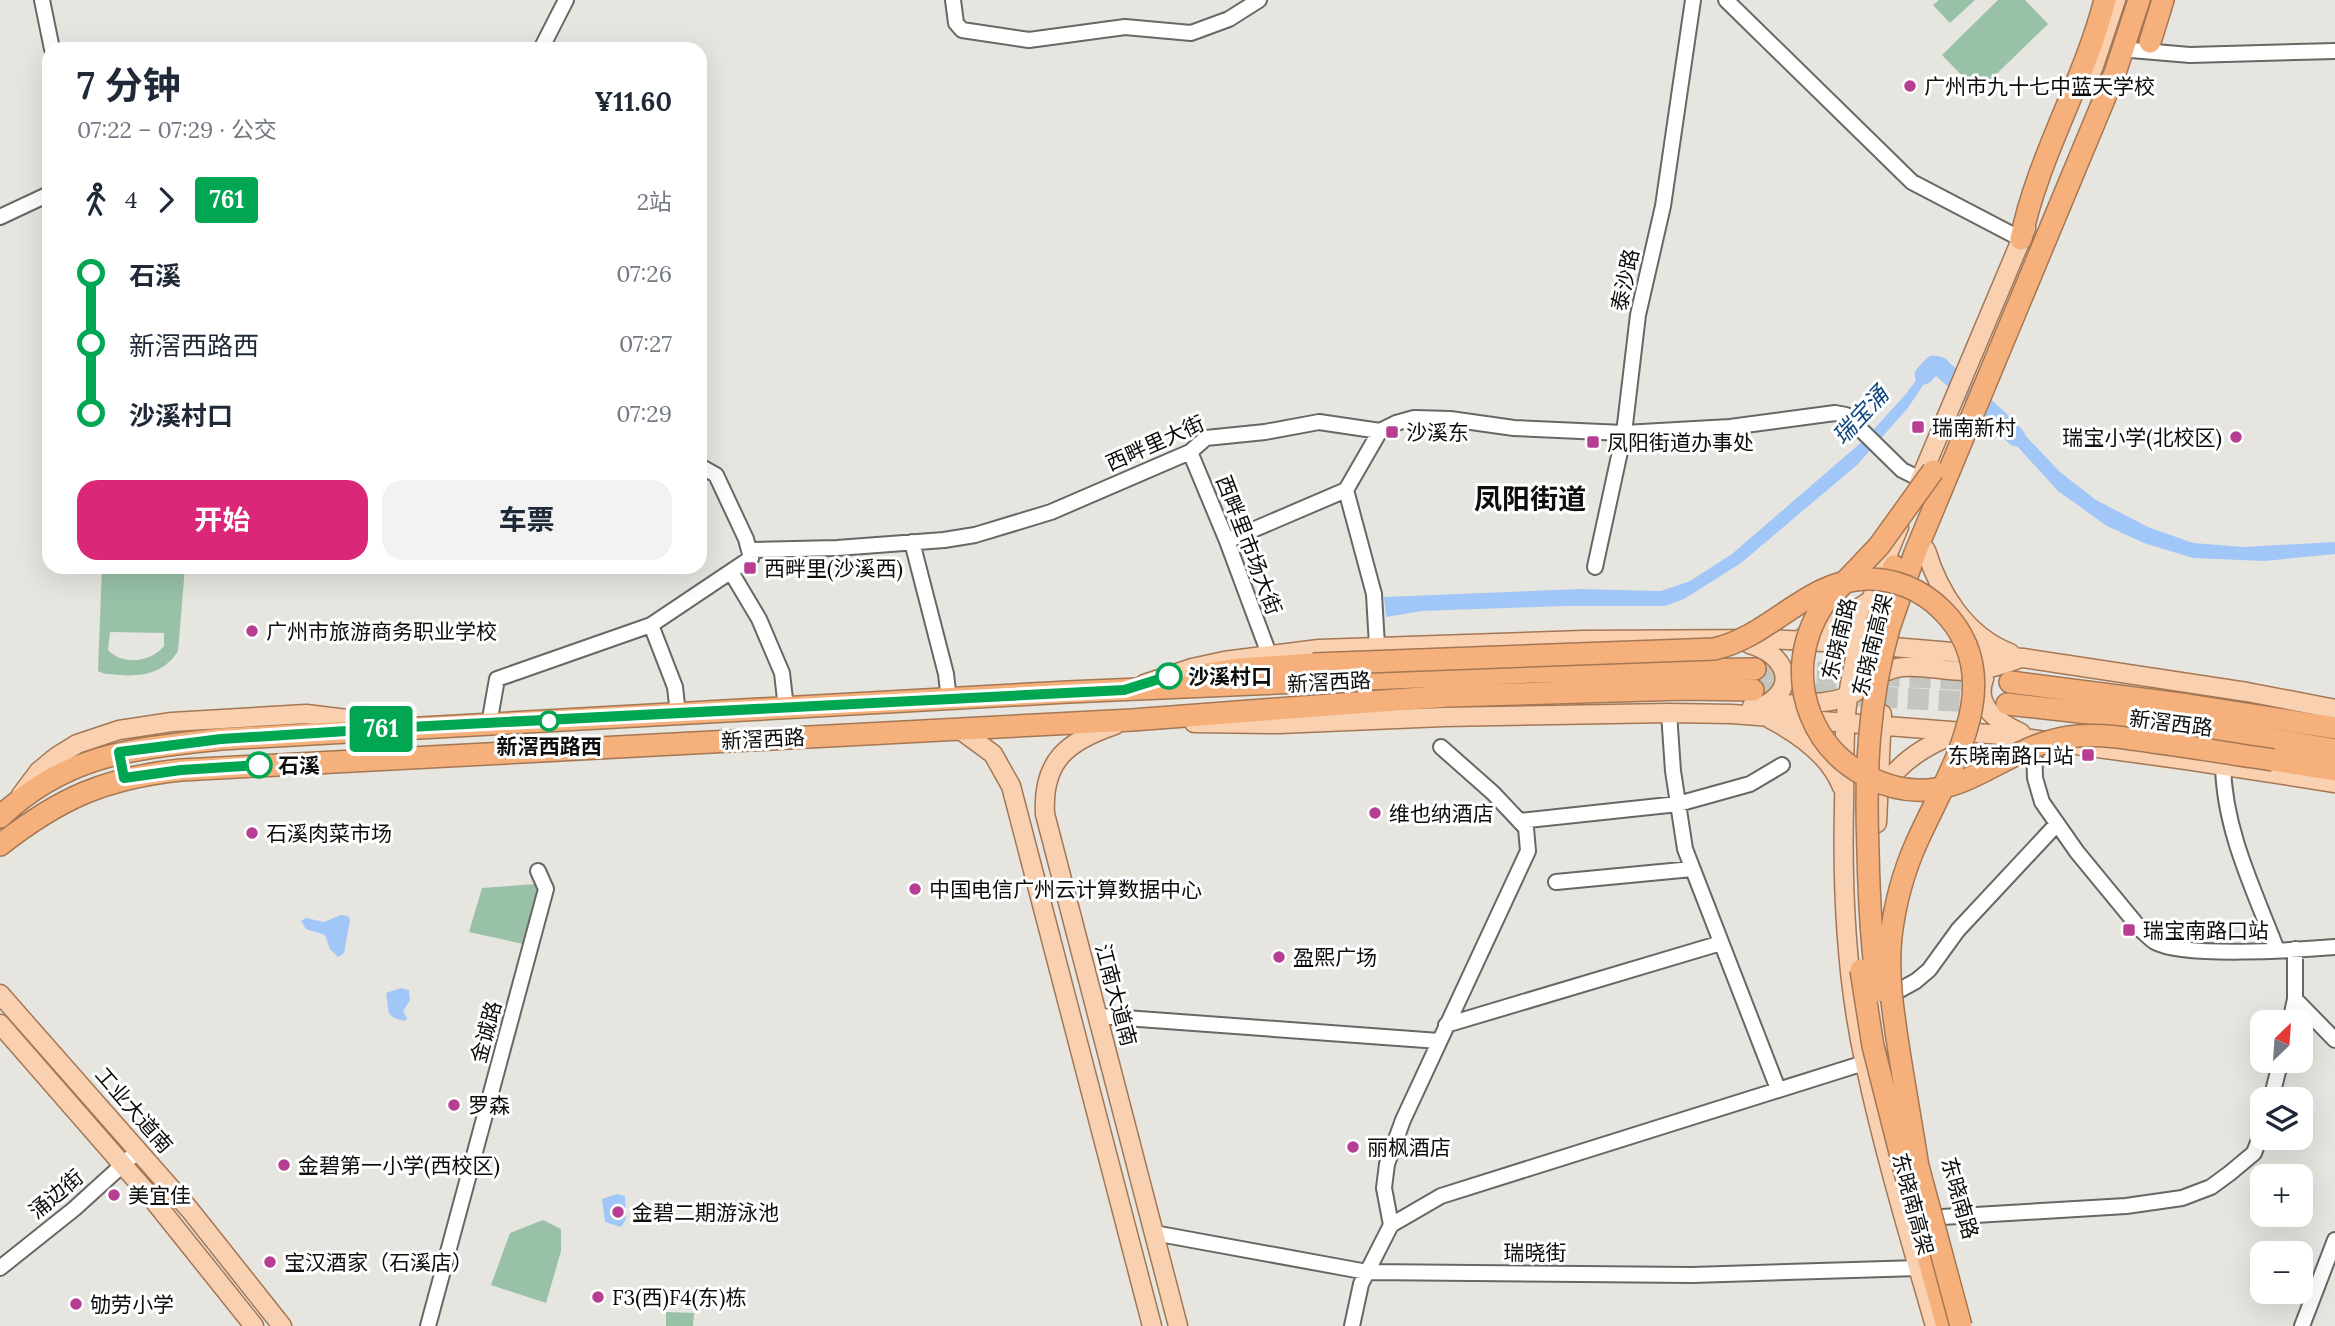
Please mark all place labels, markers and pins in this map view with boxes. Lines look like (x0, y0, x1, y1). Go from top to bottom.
place label: 广州市九十七中蓝天学校 (1924, 73, 2155, 100)
marker: 广州市九十七中蓝天学校 (1902, 78, 1918, 94)
place label: 瑞南新村 (1932, 414, 2016, 441)
place label: 沙溪东 (1406, 419, 1469, 446)
marker: 瑞南新村 (1910, 419, 1926, 435)
marker: 沙溪东 (1384, 424, 1400, 440)
place label: 瑞宝小学(北校区) (2062, 424, 2222, 451)
place label: 凤阳街道办事处 (1607, 429, 1754, 456)
marker: 瑞宝小学(北校区) (2228, 429, 2244, 445)
marker: 凤阳街道办事处 (1585, 434, 1601, 450)
place label: 西畔里(沙溪西) (764, 555, 903, 582)
marker: 西畔里(沙溪西) (742, 560, 758, 576)
place label: 广州市旅游商务职业学校 (266, 618, 497, 645)
marker: 广州市旅游商务职业学校 (244, 623, 260, 639)
marker: 沙溪村口 (1156, 663, 1182, 689)
place label: 沙溪村口 (1188, 663, 1272, 690)
marker: 新滘西路西 (539, 711, 559, 731)
place label: 新滘西路西 (497, 733, 602, 760)
place label: 东晓南路口站 (1948, 742, 2074, 769)
marker: 东晓南路口站 (2080, 747, 2096, 763)
marker: 石溪 (246, 752, 272, 778)
place label: 石溪 (278, 752, 320, 779)
place label: 维也纳酒店 (1389, 800, 1494, 827)
marker: 维也纳酒店 (1367, 805, 1383, 821)
place label: 石溪肉菜市场 (266, 820, 392, 847)
marker: 石溪肉菜市场 (244, 825, 260, 841)
place label: 中国电信广州云计算数据中心 (929, 876, 1202, 903)
marker: 中国电信广州云计算数据中心 (907, 881, 923, 897)
place label: 瑞宝南路口站 (2143, 917, 2269, 944)
marker: 瑞宝南路口站 (2121, 922, 2137, 938)
place label: 盈熙广场 (1293, 944, 1377, 971)
marker: 盈熙广场 (1271, 949, 1287, 965)
place label: 罗森 (468, 1092, 510, 1119)
marker: 罗森 (446, 1097, 462, 1113)
place label: 丽枫酒店 (1367, 1134, 1451, 1161)
marker: 丽枫酒店 (1345, 1139, 1361, 1155)
place label: 金碧第一小学(西校区) (298, 1152, 500, 1179)
marker: 金碧第一小学(西校区) (276, 1157, 292, 1173)
place label: 美宜佳 (128, 1182, 191, 1209)
marker: 美宜佳 (106, 1187, 122, 1203)
place label: 金碧二期游泳池 (632, 1199, 779, 1226)
marker: 金碧二期游泳池 (610, 1204, 626, 1220)
place label: 宝汉酒家（石溪店） (284, 1249, 473, 1276)
marker: 宝汉酒家（石溪店） (262, 1254, 278, 1270)
place label: F3(西)F4(东)栋 (612, 1284, 747, 1311)
marker: F3(西)F4(东)栋 (590, 1289, 606, 1305)
place label: 劬劳小学 (90, 1291, 174, 1318)
marker: 劬劳小学 (68, 1296, 84, 1312)

